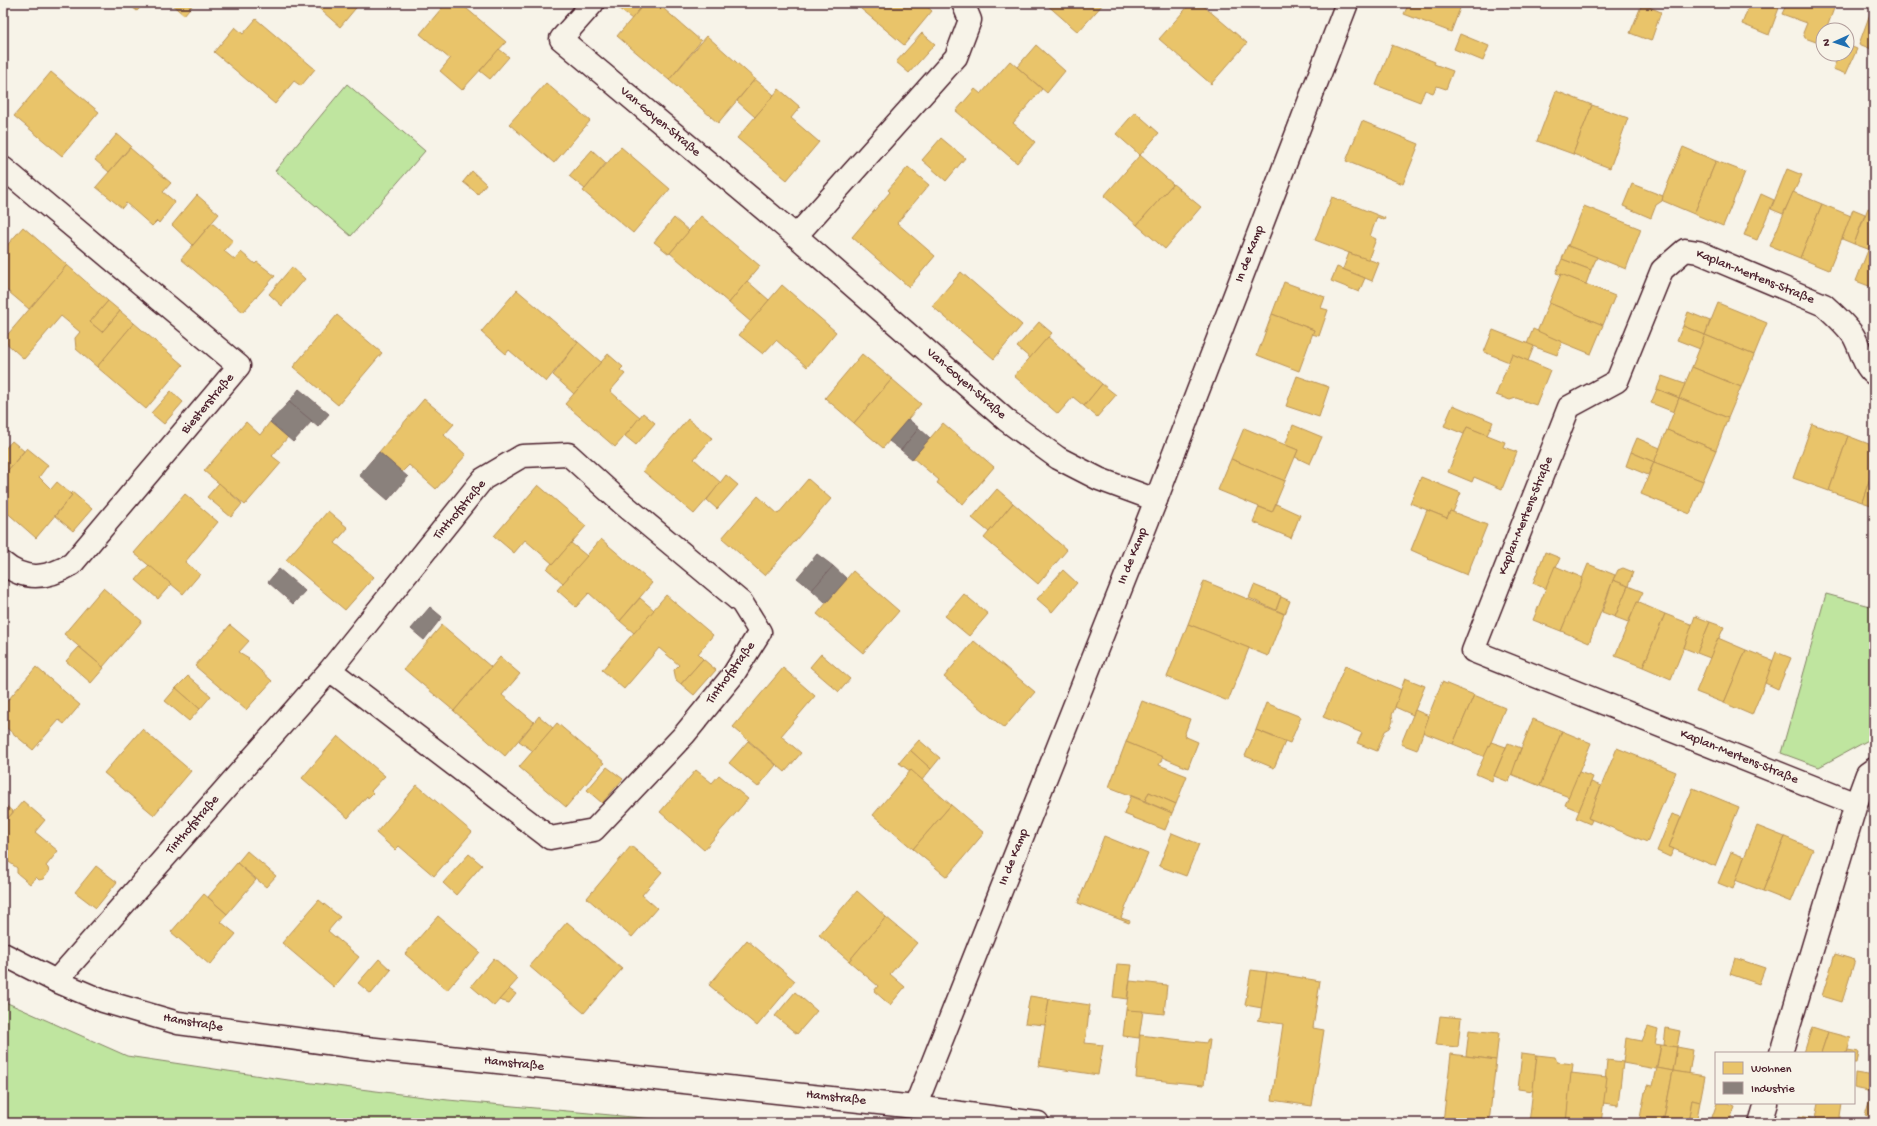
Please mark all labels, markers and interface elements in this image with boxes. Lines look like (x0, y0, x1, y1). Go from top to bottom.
north arrow (1815, 22, 1855, 62)
text: N (1821, 39, 1833, 46)
street label: Van-Goyen-Straße (616, 83, 704, 160)
street label: In de Kamp (1232, 223, 1268, 285)
street label: Kaplan-Mertens-Straße (1694, 246, 1817, 308)
street label: Van-Goyen-Straße (922, 345, 1009, 423)
street label: Biesterstraße (178, 371, 238, 438)
street label: Kaplan-Mertens-Straße (1495, 454, 1557, 577)
street label: Tinthofstraße (430, 477, 490, 544)
street label: In de Kamp (1115, 525, 1151, 587)
street label: Tinthofstraße (703, 639, 759, 708)
street label: Kaplan-Mertens-Straße (1678, 726, 1801, 788)
street label: Tinthofstraße (163, 792, 223, 858)
street label: In de Kamp (996, 826, 1032, 888)
street label: Hamstraße (162, 1010, 224, 1036)
legend (1715, 1052, 1855, 1104)
street label: Hamstraße (483, 1053, 545, 1075)
text: Wohnen (1751, 1063, 1792, 1077)
text: Industrie (1751, 1083, 1795, 1097)
street label: Hamstraße (805, 1087, 867, 1109)

